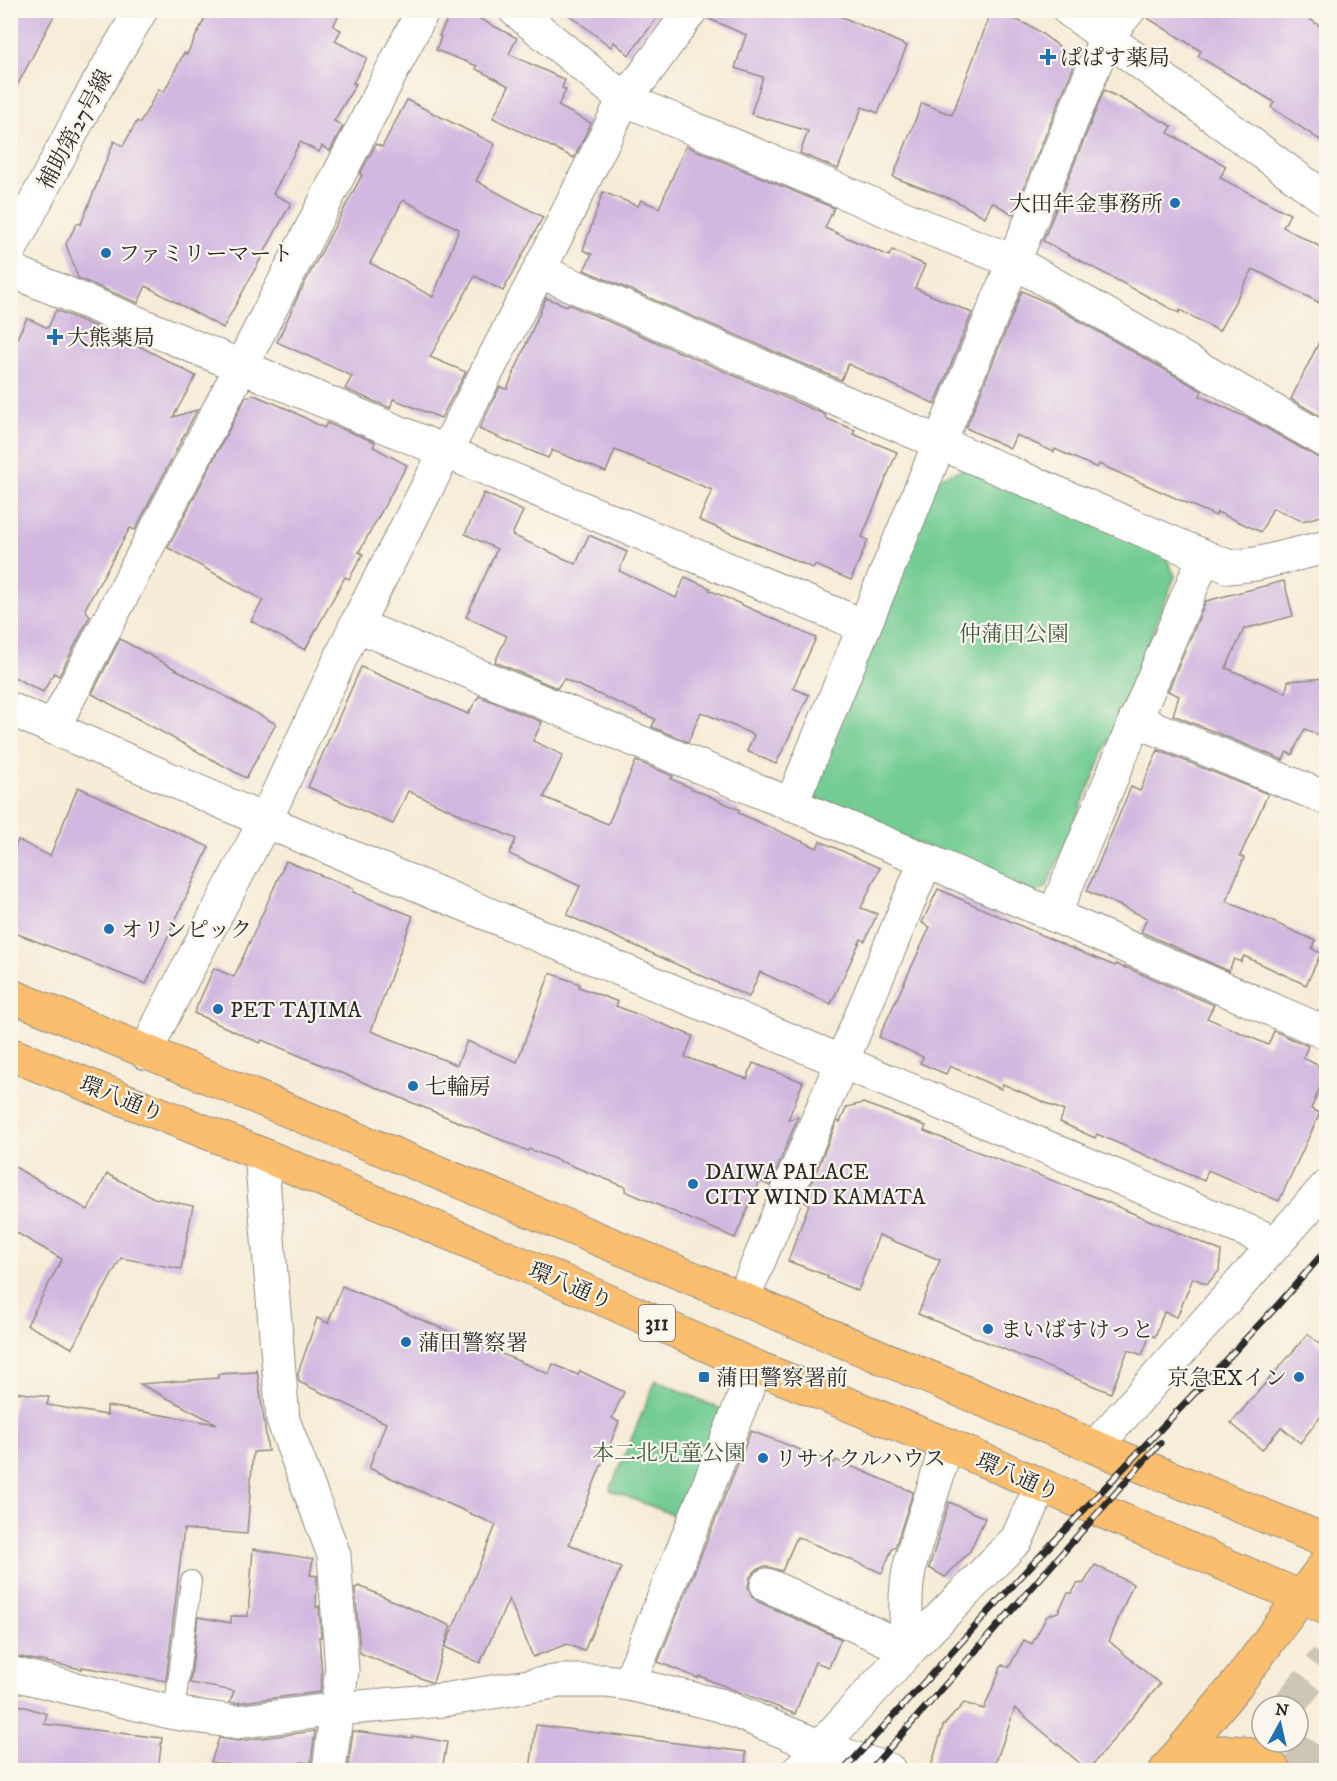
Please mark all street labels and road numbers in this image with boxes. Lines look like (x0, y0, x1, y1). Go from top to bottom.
street label: 補助第27号線 (32, 65, 118, 194)
street label: 環八通り (76, 1070, 167, 1128)
street label: 環八通り (525, 1257, 616, 1316)
road number: 311 (639, 1305, 675, 1341)
street label: 環八通り (972, 1447, 1063, 1508)

